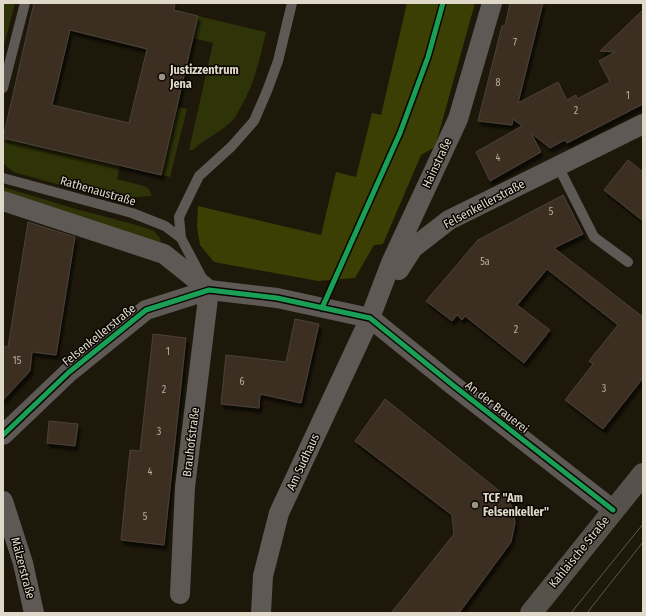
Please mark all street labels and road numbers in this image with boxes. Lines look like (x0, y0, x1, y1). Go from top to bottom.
street label: Hainstraße (419, 136, 455, 190)
street label: Rathenaustraße (59, 174, 138, 209)
street label: Felsenkellerstraße (441, 177, 527, 231)
street label: Felsenkellerstraße (60, 301, 138, 369)
street label: An der Brauerei (463, 378, 531, 436)
street label: Brauhofstraße (180, 406, 202, 478)
street label: Am Sudhaus (284, 432, 322, 492)
street label: Kahlaische Straße (546, 513, 612, 590)
street label: Mälzerstraße (8, 536, 38, 600)

